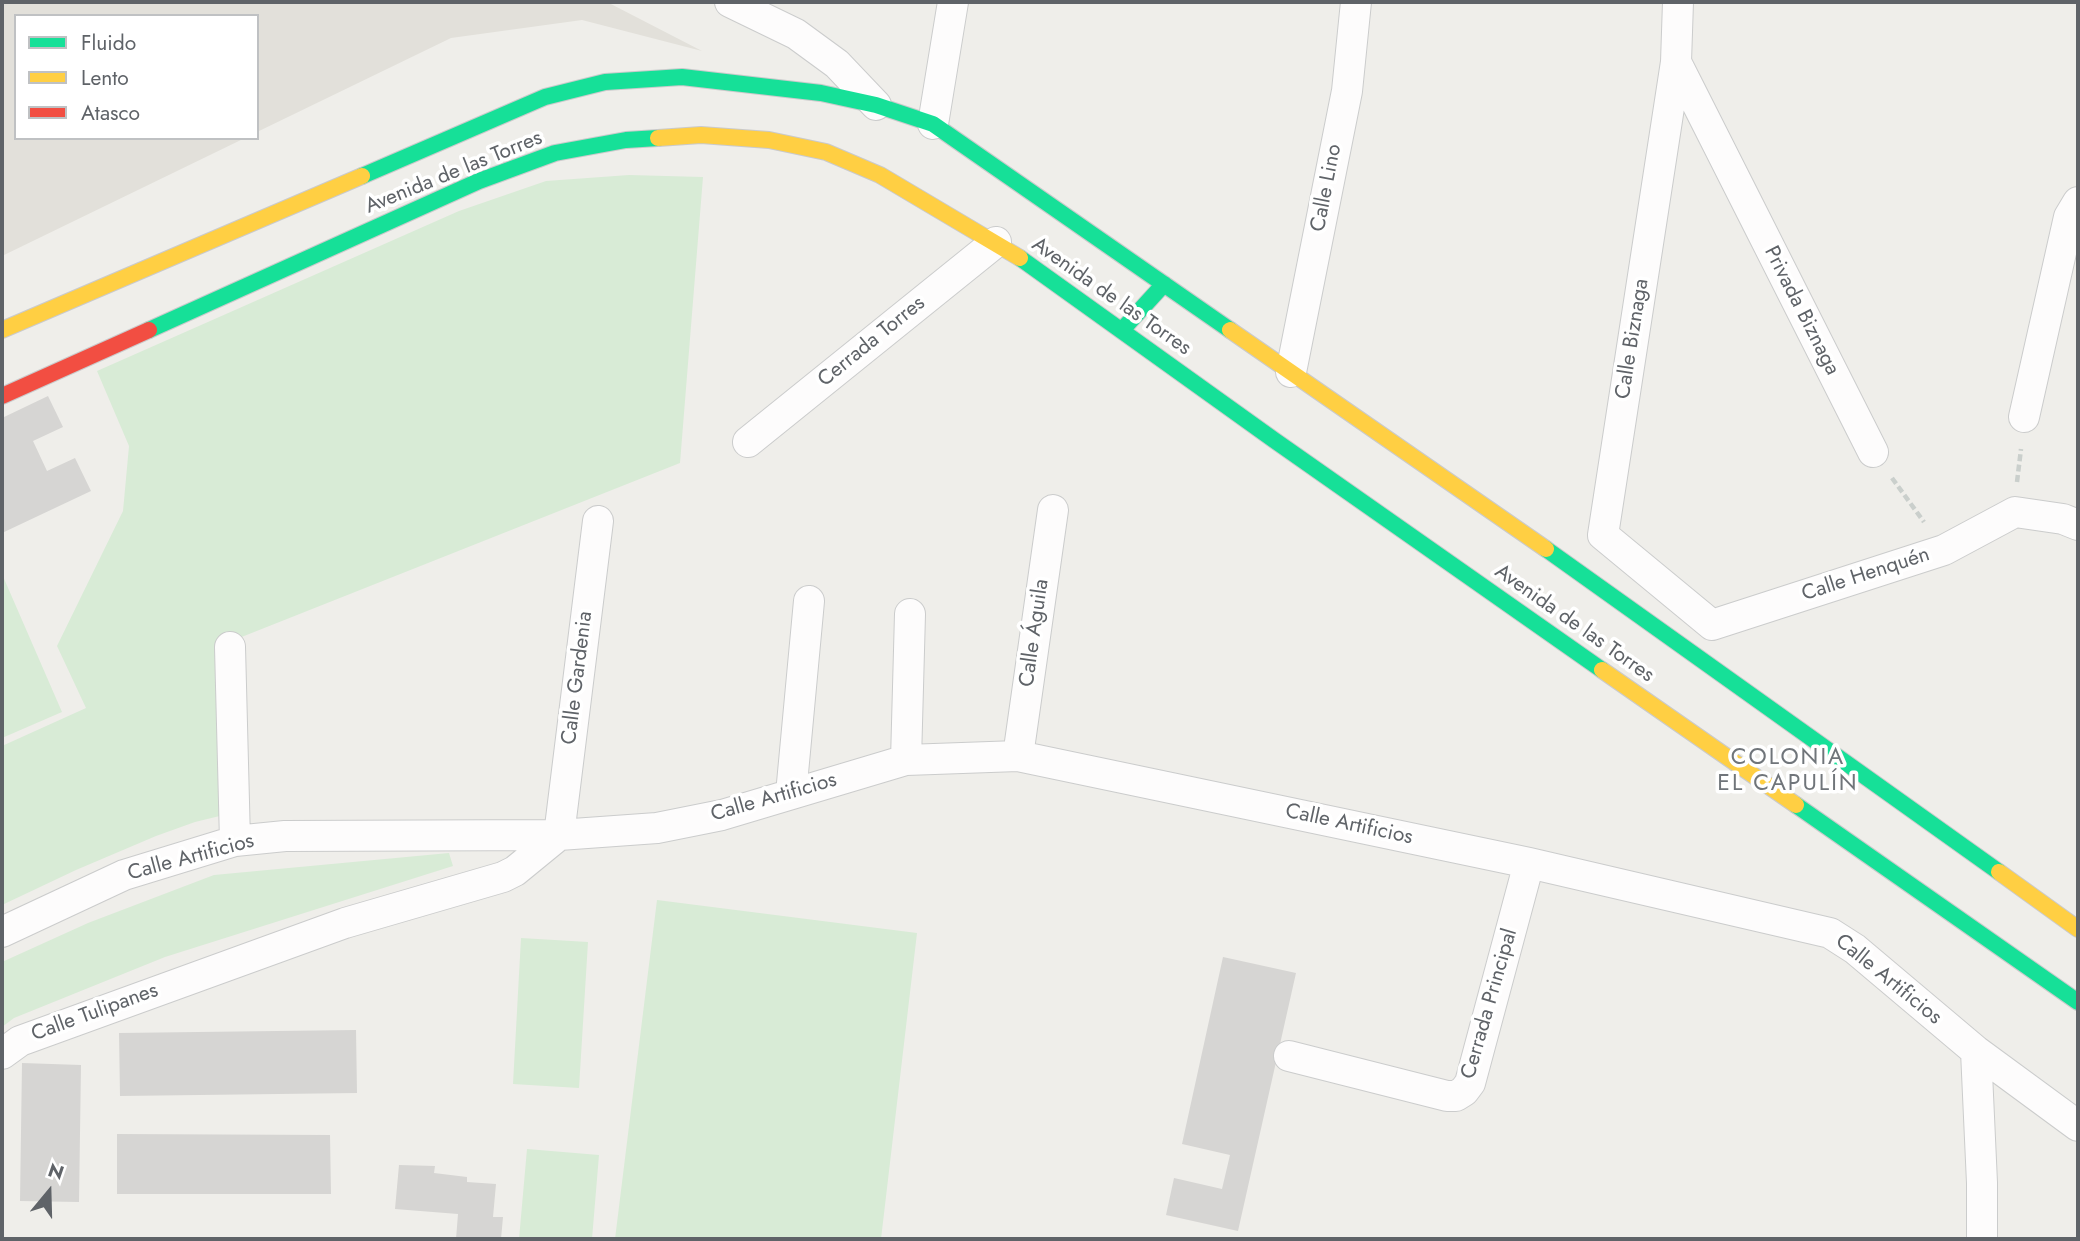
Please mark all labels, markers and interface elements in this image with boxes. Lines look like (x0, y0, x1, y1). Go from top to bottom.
legend (14, 14, 259, 140)
text: Fluido (81, 28, 136, 58)
text: Lento (81, 63, 129, 93)
text: Atasco (81, 98, 140, 128)
street label: Avenida de las Torres (362, 126, 546, 220)
street label: Calle Lino (1306, 142, 1348, 234)
street label: Avenida de las Torres (1026, 233, 1196, 361)
street label: Privada Biznaga (1758, 242, 1844, 380)
street label: Calle Biznaga (1611, 277, 1655, 401)
street label: Cerrada Torres (813, 291, 931, 393)
street label: Calle Henquén (1799, 542, 1933, 608)
street label: Avenida de las Torres (1489, 560, 1659, 688)
street label: Calle Águila (1015, 578, 1055, 688)
street label: Calle Gardenia (557, 610, 599, 746)
district label: COLONIA EL CAPULÍN (1719, 744, 1857, 798)
street label: Calle Artificios (708, 768, 840, 828)
street label: Calle Artificios (1283, 799, 1415, 851)
street label: Calle Artificios (125, 829, 257, 887)
street label: Cerrada Principal (1456, 926, 1524, 1082)
street label: Calle Artificios (1830, 929, 1946, 1031)
street label: Calle Tulipanes (28, 978, 162, 1048)
text: N (44, 1156, 68, 1187)
north arrow (14, 1157, 84, 1227)

